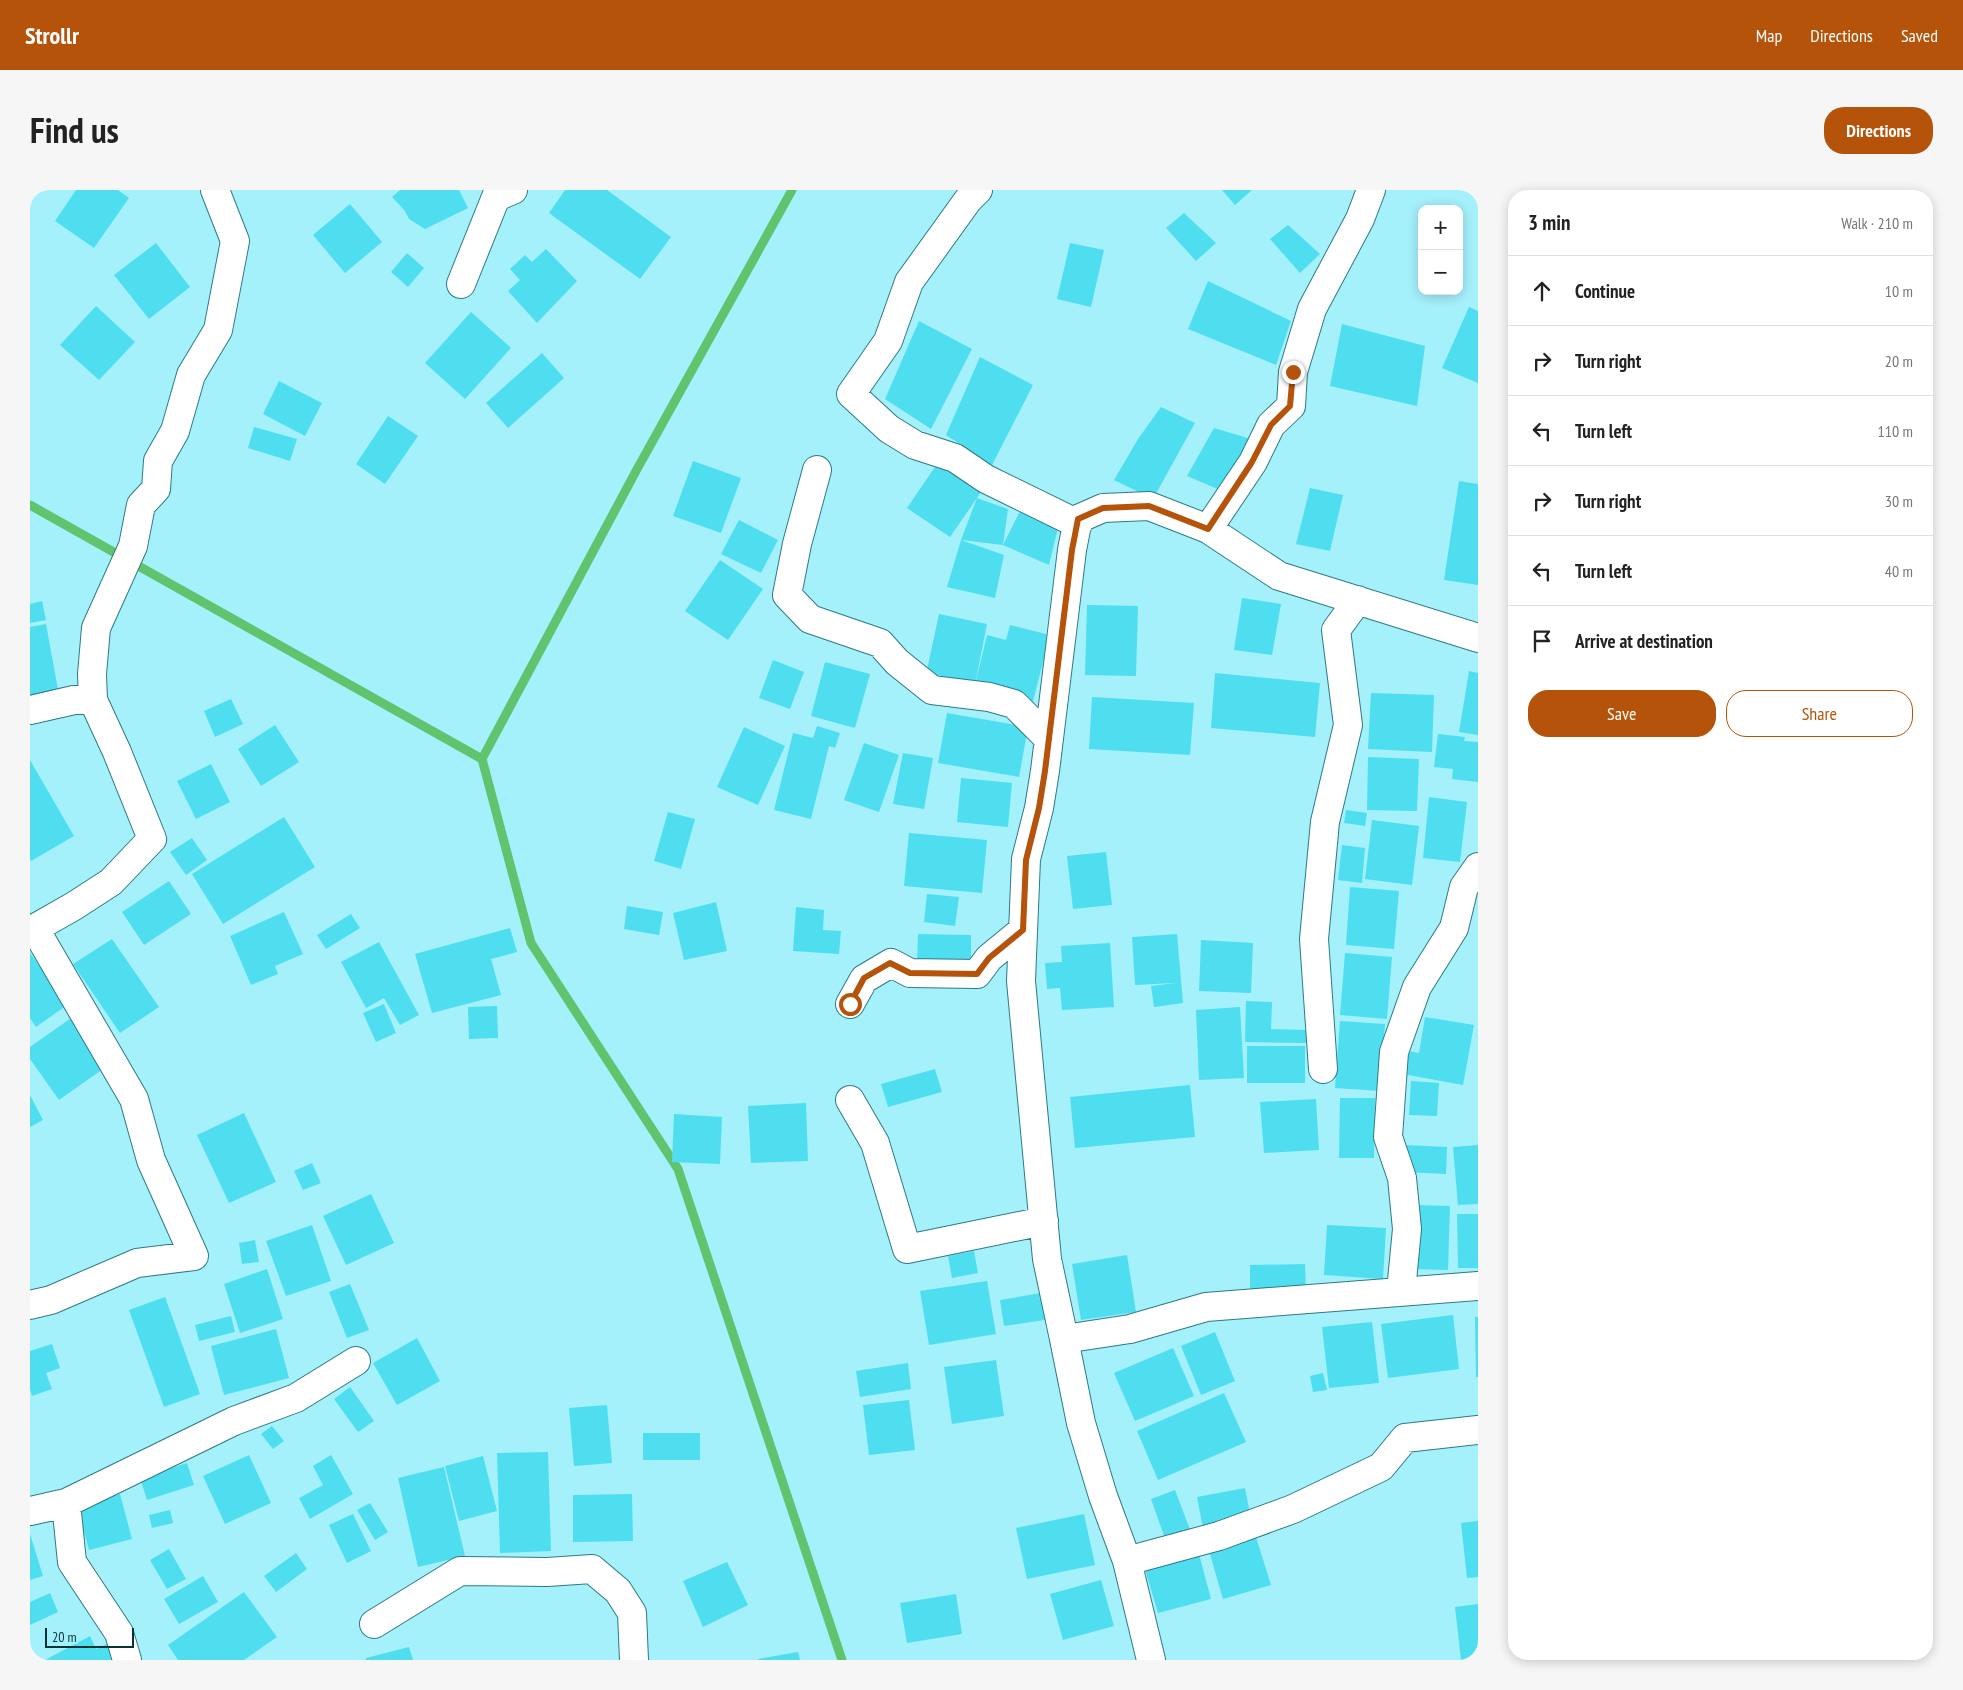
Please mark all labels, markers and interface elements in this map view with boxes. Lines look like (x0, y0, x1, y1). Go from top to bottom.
text: Strollr (25, 20, 79, 51)
text: Map (1756, 24, 1782, 47)
text: Directions (1810, 24, 1873, 47)
text: Saved (1901, 24, 1938, 47)
text: Find us (30, 107, 119, 153)
button: Directions (1824, 107, 1933, 154)
map controls (1418, 205, 1463, 295)
button: + (1418, 205, 1463, 250)
text: 3 min (1528, 209, 1570, 236)
text: Walk · 210 m (1841, 213, 1913, 233)
button: − (1418, 250, 1463, 295)
icon: ahead (1528, 277, 1556, 305)
text: Continue (1575, 279, 1635, 303)
text: 10 m (1885, 281, 1913, 301)
icon: right (1528, 347, 1556, 375)
text: Turn right (1575, 349, 1641, 373)
text: 20 m (1885, 351, 1913, 371)
route end (1282, 361, 1305, 384)
icon: left (1528, 417, 1556, 445)
text: Turn left (1575, 419, 1632, 443)
text: 110 m (1878, 421, 1913, 441)
icon: right (1528, 487, 1556, 515)
text: Turn right (1575, 489, 1641, 513)
text: 30 m (1885, 491, 1913, 511)
icon: left (1528, 557, 1556, 585)
text: Turn left (1575, 559, 1632, 583)
text: 40 m (1885, 561, 1913, 581)
icon: arrive (1528, 627, 1556, 655)
text: Arrive at destination (1575, 629, 1713, 653)
button: Save (1528, 690, 1716, 737)
button: Share (1726, 690, 1913, 737)
route start (839, 993, 862, 1016)
scale bar (45, 1625, 134, 1648)
text: 20 m (52, 1628, 77, 1646)

